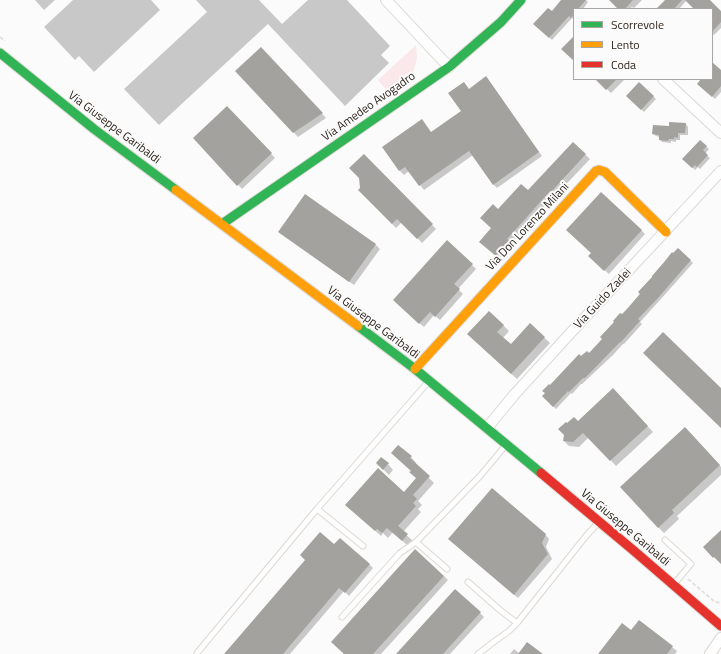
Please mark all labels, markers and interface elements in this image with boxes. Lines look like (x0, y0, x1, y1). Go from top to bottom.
legend (573, 8, 713, 80)
text: Scorrevole (611, 15, 664, 34)
text: Lento (611, 35, 640, 54)
text: Coda (611, 55, 636, 74)
street label: Via Amedeo Avogadro (320, 69, 418, 145)
street label: Via Giuseppe Garibaldi (65, 89, 163, 167)
street label: Via Don Lorenzo Milani (484, 180, 572, 274)
street label: Via Guido Zadei (571, 266, 635, 332)
street label: Via Giuseppe Garibaldi (324, 284, 422, 362)
street label: Via Giuseppe Garibaldi (578, 487, 672, 569)

